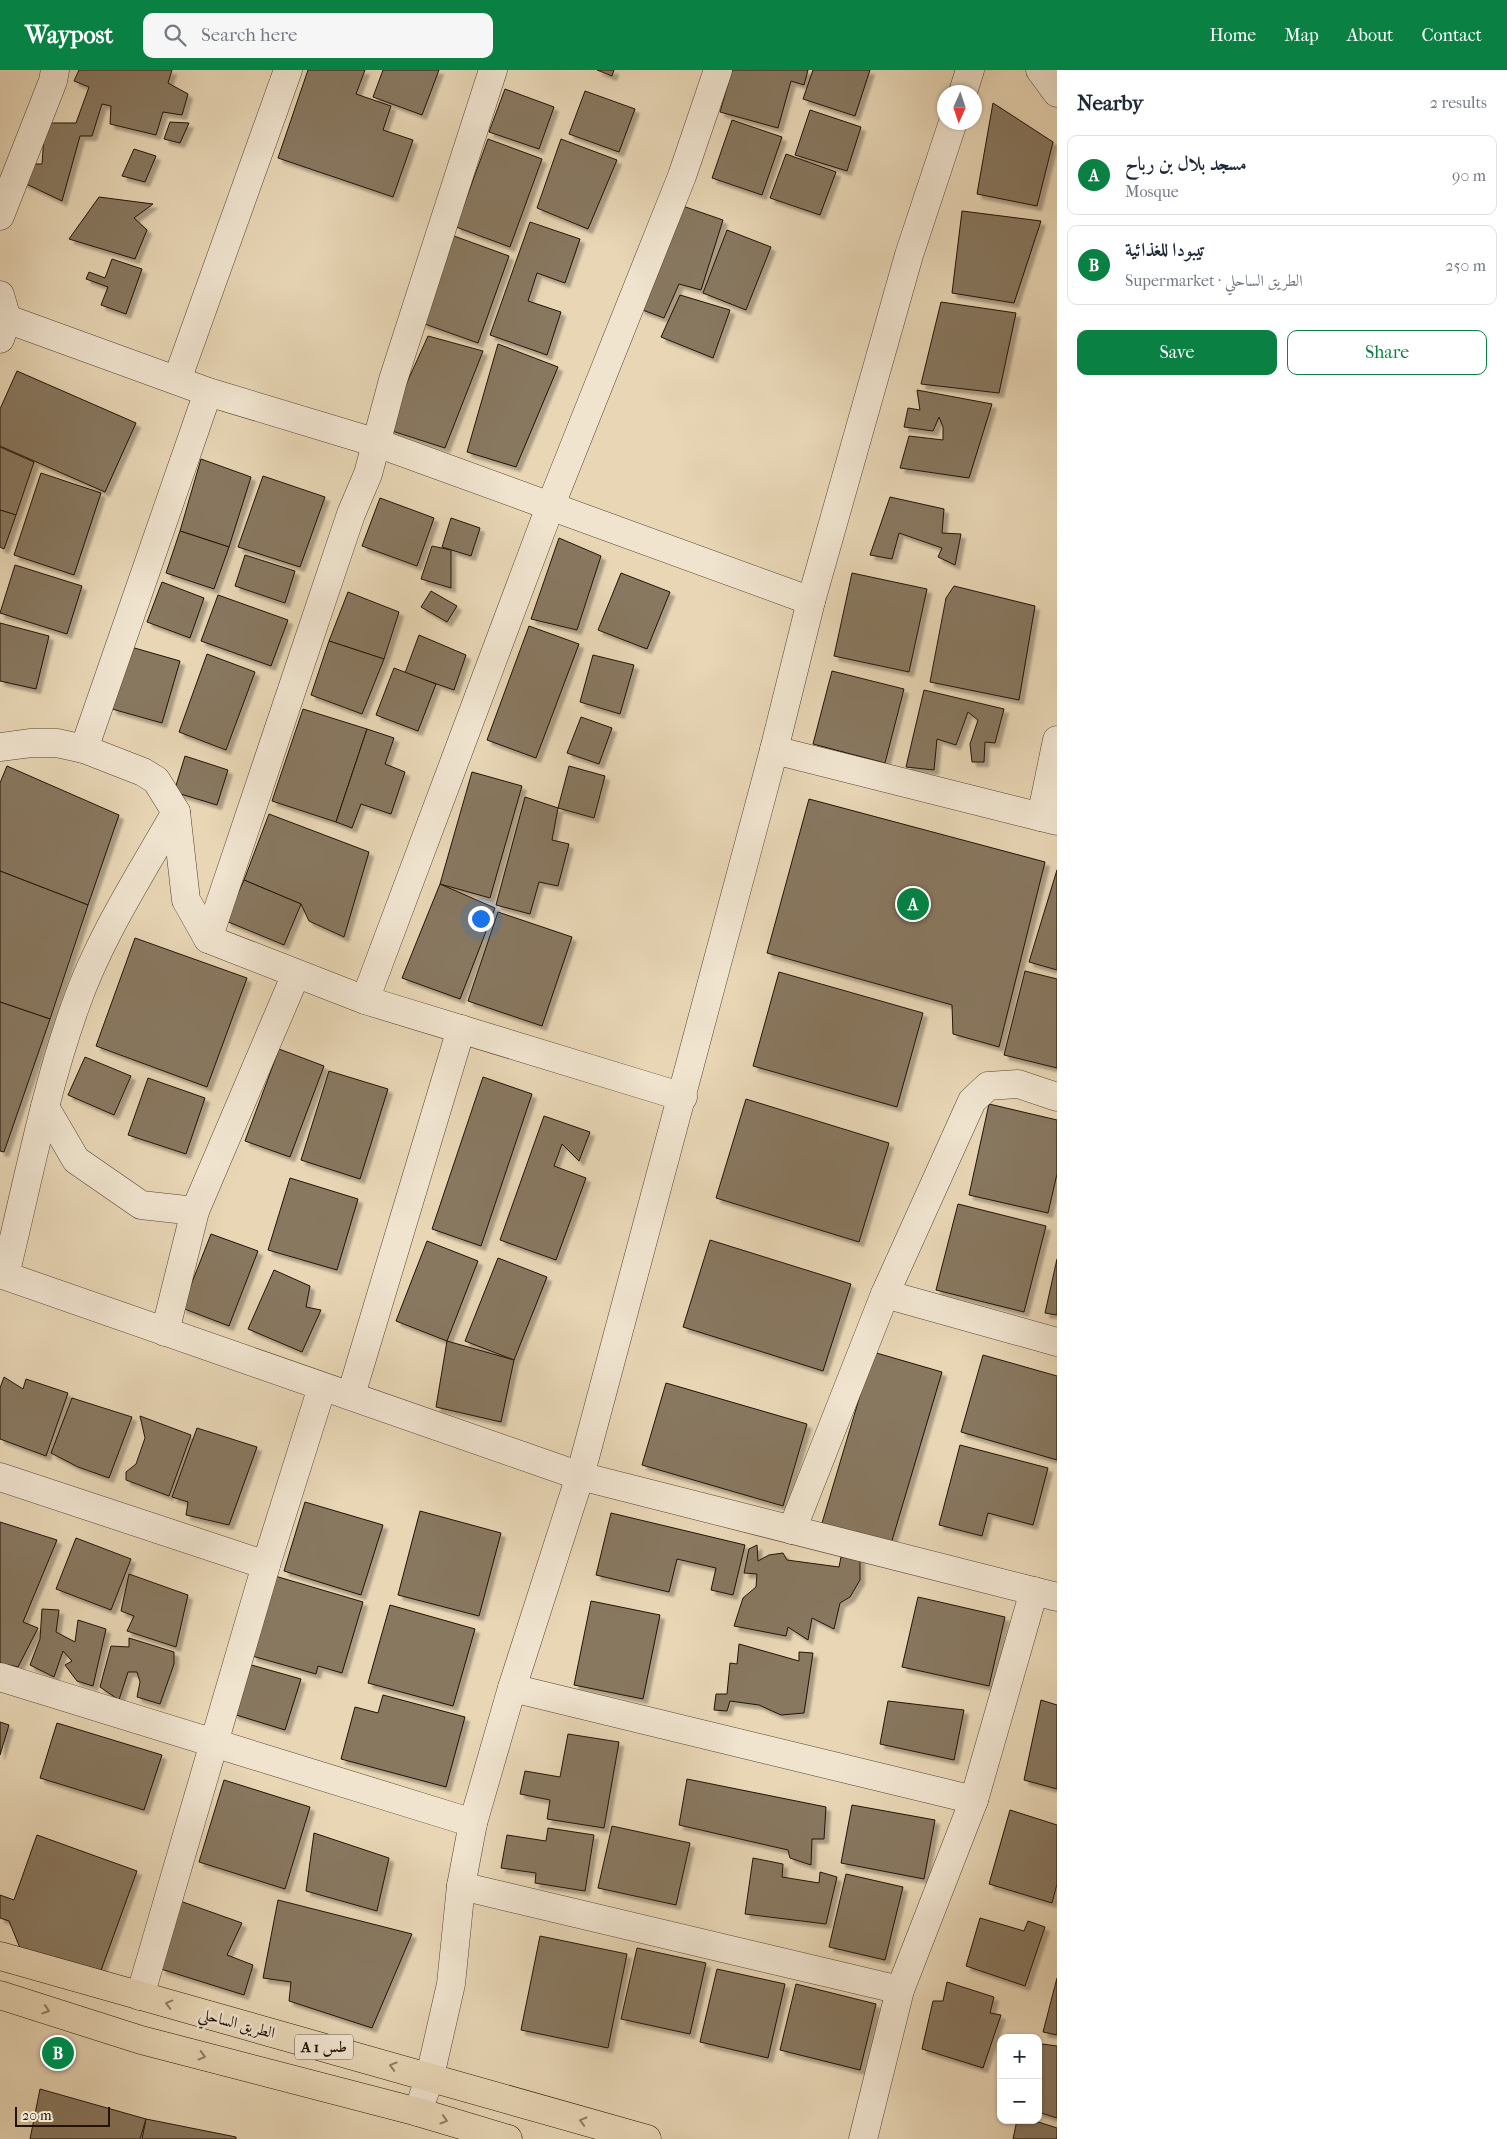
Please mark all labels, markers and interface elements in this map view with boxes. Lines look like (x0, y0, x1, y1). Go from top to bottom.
search box (143, 13, 493, 58)
text: Waypost (25, 21, 113, 49)
icon: search (161, 21, 189, 49)
text: Search here (201, 24, 297, 46)
text: Home (1209, 25, 1256, 46)
text: Map (1284, 25, 1319, 46)
text: About (1347, 25, 1393, 46)
text: Contact (1421, 25, 1482, 46)
north arrow (937, 85, 982, 130)
text: Nearby (1077, 91, 1143, 115)
text: 2 results (1430, 93, 1487, 112)
text: مسجد بلال بن رباح (1125, 153, 1247, 175)
text: A (1089, 166, 1099, 185)
text: 90 m (1452, 166, 1486, 185)
text: Mosque (1125, 182, 1179, 201)
text: تيبودا للغذائية (1125, 239, 1206, 261)
text: B (1089, 256, 1099, 275)
text: 250 m (1445, 256, 1486, 275)
text: Supermarket · الطريق الساحلي (1125, 271, 1303, 290)
button: Save (1077, 330, 1277, 375)
button: Share (1287, 330, 1487, 375)
pin: A (897, 885, 929, 923)
your location (468, 906, 494, 932)
one-way arrow (166, 2000, 174, 2010)
street label: الطريق الساحلي (195, 2004, 277, 2048)
one-way arrow (42, 2005, 50, 2015)
pin: B (42, 2034, 74, 2072)
road number: A 1 طس (295, 2034, 353, 2060)
map controls (997, 2034, 1042, 2124)
button: + (997, 2034, 1042, 2079)
one-way arrow (198, 2051, 206, 2061)
one-way arrow (390, 2062, 398, 2072)
button: − (997, 2079, 1042, 2124)
scale bar (15, 2104, 110, 2127)
text: 20 m (22, 2107, 52, 2124)
one-way arrow (439, 2115, 448, 2125)
one-way arrow (580, 2116, 588, 2126)

